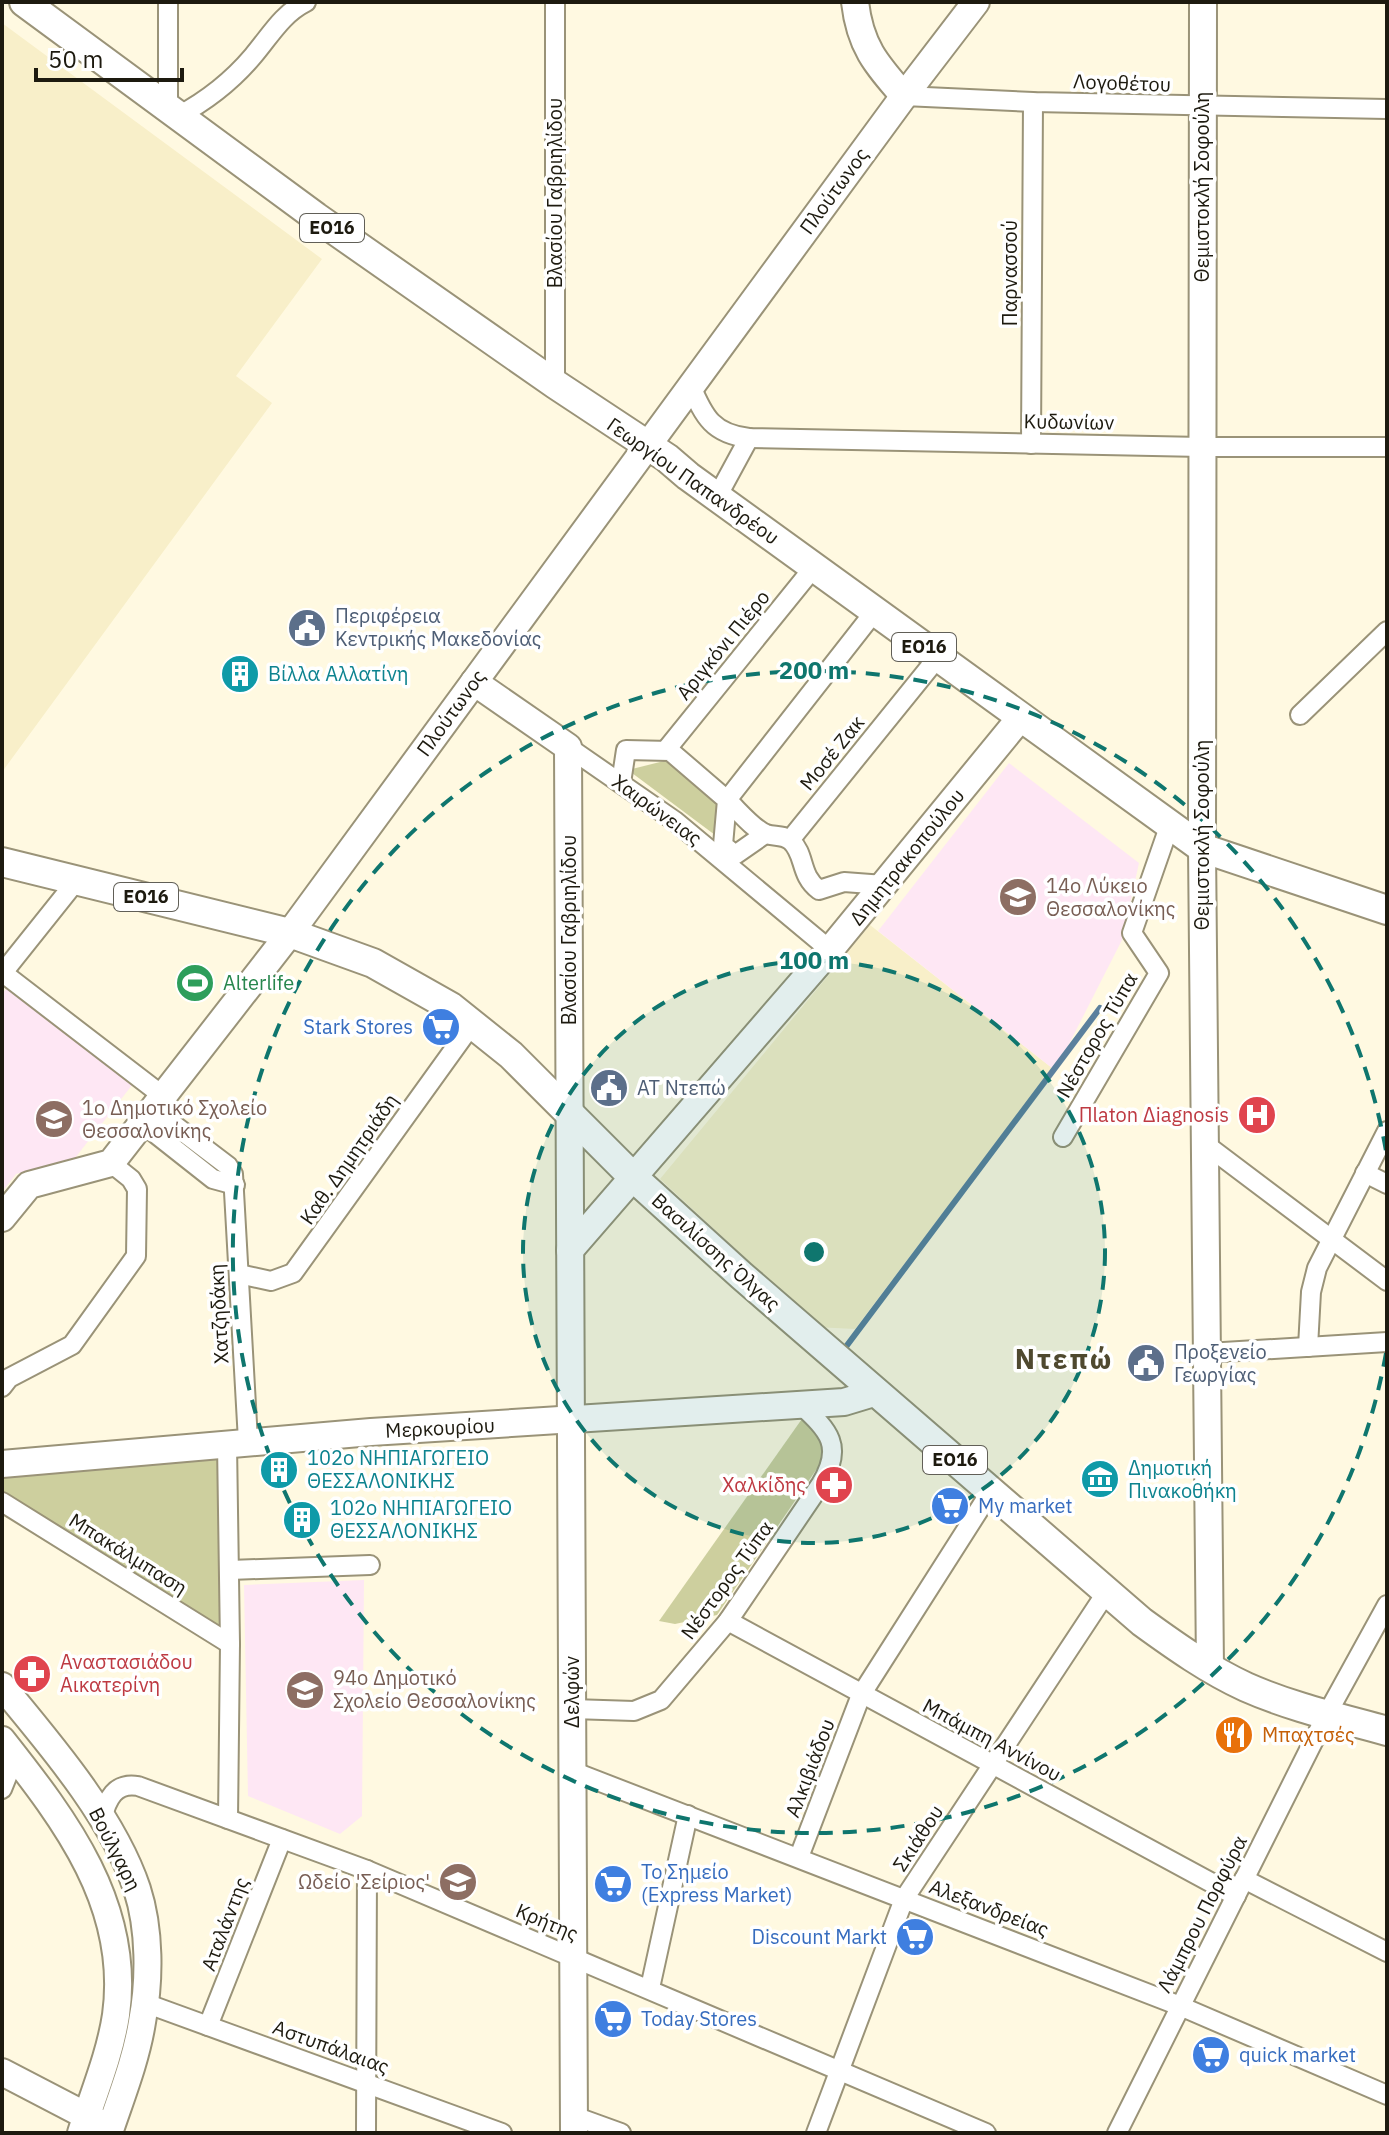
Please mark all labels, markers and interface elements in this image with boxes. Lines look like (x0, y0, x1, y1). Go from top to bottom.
scale bar (36, 32, 182, 82)
text: 50 m (48, 43, 103, 75)
street label: Λογοθέτου (1072, 67, 1172, 98)
street label: Θεμιστοκλή Σοφούλη (1188, 91, 1215, 283)
street label: Βλασίου Γαβριηλίδου (541, 98, 568, 288)
street label: Πλούτωνος (793, 142, 874, 240)
road number: ΕΟ16 (300, 214, 364, 242)
street label: Παρνασσού (996, 220, 1023, 326)
street label: Κυδωνίων (1023, 407, 1115, 436)
street label: Γεωργίου Παπανδρέου (602, 411, 785, 550)
street label: Αριγκόνι Πιέρο (670, 584, 775, 705)
place label: Περιφέρεια Κεντρικής Μακεδονίας (335, 602, 542, 652)
public building icon: Περιφέρεια Κεντρικής Μακεδονίας (286, 607, 328, 649)
road number: ΕΟ16 (892, 633, 956, 661)
building icon: Βίλλα Αλλατίνη (219, 653, 261, 695)
text: 200 m (779, 654, 849, 686)
place label: Βίλλα Αλλατίνη (268, 660, 409, 687)
street label: Πλούτωνος (410, 664, 491, 762)
street label: Μοσέ Ζακ (793, 709, 870, 796)
street label: Θεμιστοκλή Σοφούλη (1188, 739, 1215, 931)
street label: Χαιρώνειας (607, 768, 708, 851)
street label: Δημητρακοπούλου (843, 783, 970, 931)
street label: Βλασίου Γαβριηλίδου (555, 835, 582, 1025)
place label: 14ο Λύκειο Θεσσαλονίκης (1046, 872, 1175, 922)
school or university icon: 14ο Λύκειο Θεσσαλονίκης (997, 876, 1039, 918)
road number: ΕΟ16 (114, 883, 178, 911)
text: 100 m (779, 944, 849, 976)
sports icon: Alterlife (174, 962, 216, 1004)
street label: Νέστορος Τύπα (1050, 967, 1143, 1102)
place label: Alterlife (223, 969, 294, 996)
supermarket icon: Stark Stores (420, 1006, 462, 1048)
place label: Stark Stores (303, 1013, 413, 1040)
public building icon: ΑΤ Ντεπώ (588, 1067, 630, 1109)
place label: ΑΤ Ντεπώ (637, 1074, 726, 1101)
street label: Καθ. Δημητριάδη (293, 1088, 404, 1230)
place label: 1ο Δημοτικό Σχολείο Θεσσαλονίκης (82, 1094, 267, 1144)
hospital icon: Πlaton Δiagnosis (1236, 1094, 1278, 1136)
school or university icon: 1ο Δημοτικό Σχολείο Θεσσαλονίκης (33, 1098, 75, 1140)
place label: Πlaton Δiagnosis (1079, 1101, 1229, 1128)
street label: Βασιλίσσης Όλγας (646, 1187, 786, 1317)
centre of rings (800, 1238, 828, 1266)
street label: Χατζηδάκη (202, 1263, 235, 1365)
place label: Προξενείο Γεωργίας (1174, 1338, 1267, 1388)
district label: Ντεπώ (1015, 1340, 1113, 1377)
public building icon: Προξενείο Γεωργίας (1125, 1342, 1167, 1384)
street label: Μερκουρίου (384, 1411, 496, 1444)
place label: 102o ΝΗΠΙΑΓΩΓΕΙΟ ΘΕΣΣΑΛΟΝΙΚΗΣ (307, 1444, 489, 1494)
road number: ΕΟ16 (923, 1446, 987, 1474)
building icon: 102o ΝΗΠΙΑΓΩΓΕΙΟ ΘΕΣΣΑΛΟΝΙΚΗΣ (258, 1449, 300, 1491)
place label: Δημοτική Πινακοθήκη (1128, 1454, 1237, 1504)
museum icon: Δημοτική Πινακοθήκη (1079, 1458, 1121, 1500)
pharmacy icon: Χαλκίδης (813, 1464, 855, 1506)
place label: Χαλκίδης (722, 1471, 806, 1498)
supermarket icon: My market (929, 1485, 971, 1527)
place label: My market (978, 1492, 1073, 1519)
place label: 102ο ΝΗΠΙΑΓΩΓΕΙΟ ΘΕΣΣΑΛΟΝΙΚΗΣ (330, 1494, 512, 1544)
building icon: 102ο ΝΗΠΙΑΓΩΓΕΙΟ ΘΕΣΣΑΛΟΝΙΚΗΣ (281, 1499, 323, 1541)
street label: Μπακάλμπαση (64, 1506, 193, 1601)
street label: Νέστορος Τύπα (674, 1515, 779, 1645)
place label: Αναστασιάδου Αικατερίνη (60, 1648, 193, 1698)
pharmacy icon: Αναστασιάδου Αικατερίνη (11, 1653, 53, 1695)
street label: Δελφών (558, 1656, 585, 1728)
place label: 94ο Δημοτικό Σχολείο Θεσσαλονίκης (333, 1664, 536, 1714)
school or university icon: 94ο Δημοτικό Σχολείο Θεσσαλονίκης (284, 1669, 326, 1711)
street label: Μπάμπη Αννίνου (918, 1692, 1066, 1787)
restaurant icon: Μπαχτσές (1213, 1714, 1255, 1756)
street label: Αλκιβιάδου (778, 1715, 841, 1821)
place label: Μπαχτσές (1262, 1721, 1355, 1748)
street label: Σκιάθου (886, 1799, 949, 1876)
street label: Βούλγαρη (83, 1802, 148, 1895)
street label: Λάμπρου Πορφύρα (1150, 1830, 1253, 1997)
place label: Το Σημείο (Express Market) (641, 1858, 793, 1908)
school or university icon: Ωδείο 'Σείριος' (437, 1861, 479, 1903)
supermarket icon: Το Σημείο (Express Market) (592, 1863, 634, 1905)
place label: Ωδείο 'Σείριος' (298, 1868, 430, 1895)
street label: Αλεξανδρείας (926, 1872, 1053, 1943)
street label: Αταλάντης (194, 1873, 255, 1975)
street label: Κρήτης (512, 1896, 583, 1947)
supermarket icon: Discount Markt (894, 1916, 936, 1958)
place label: Discount Markt (752, 1923, 887, 1950)
supermarket icon: Today Stores (592, 1998, 634, 2040)
place label: Today Stores (641, 2005, 757, 2032)
street label: Αστυπάλαιας (269, 2013, 393, 2080)
supermarket icon: quick market (1190, 2034, 1232, 2076)
place label: quick market (1239, 2041, 1356, 2068)

